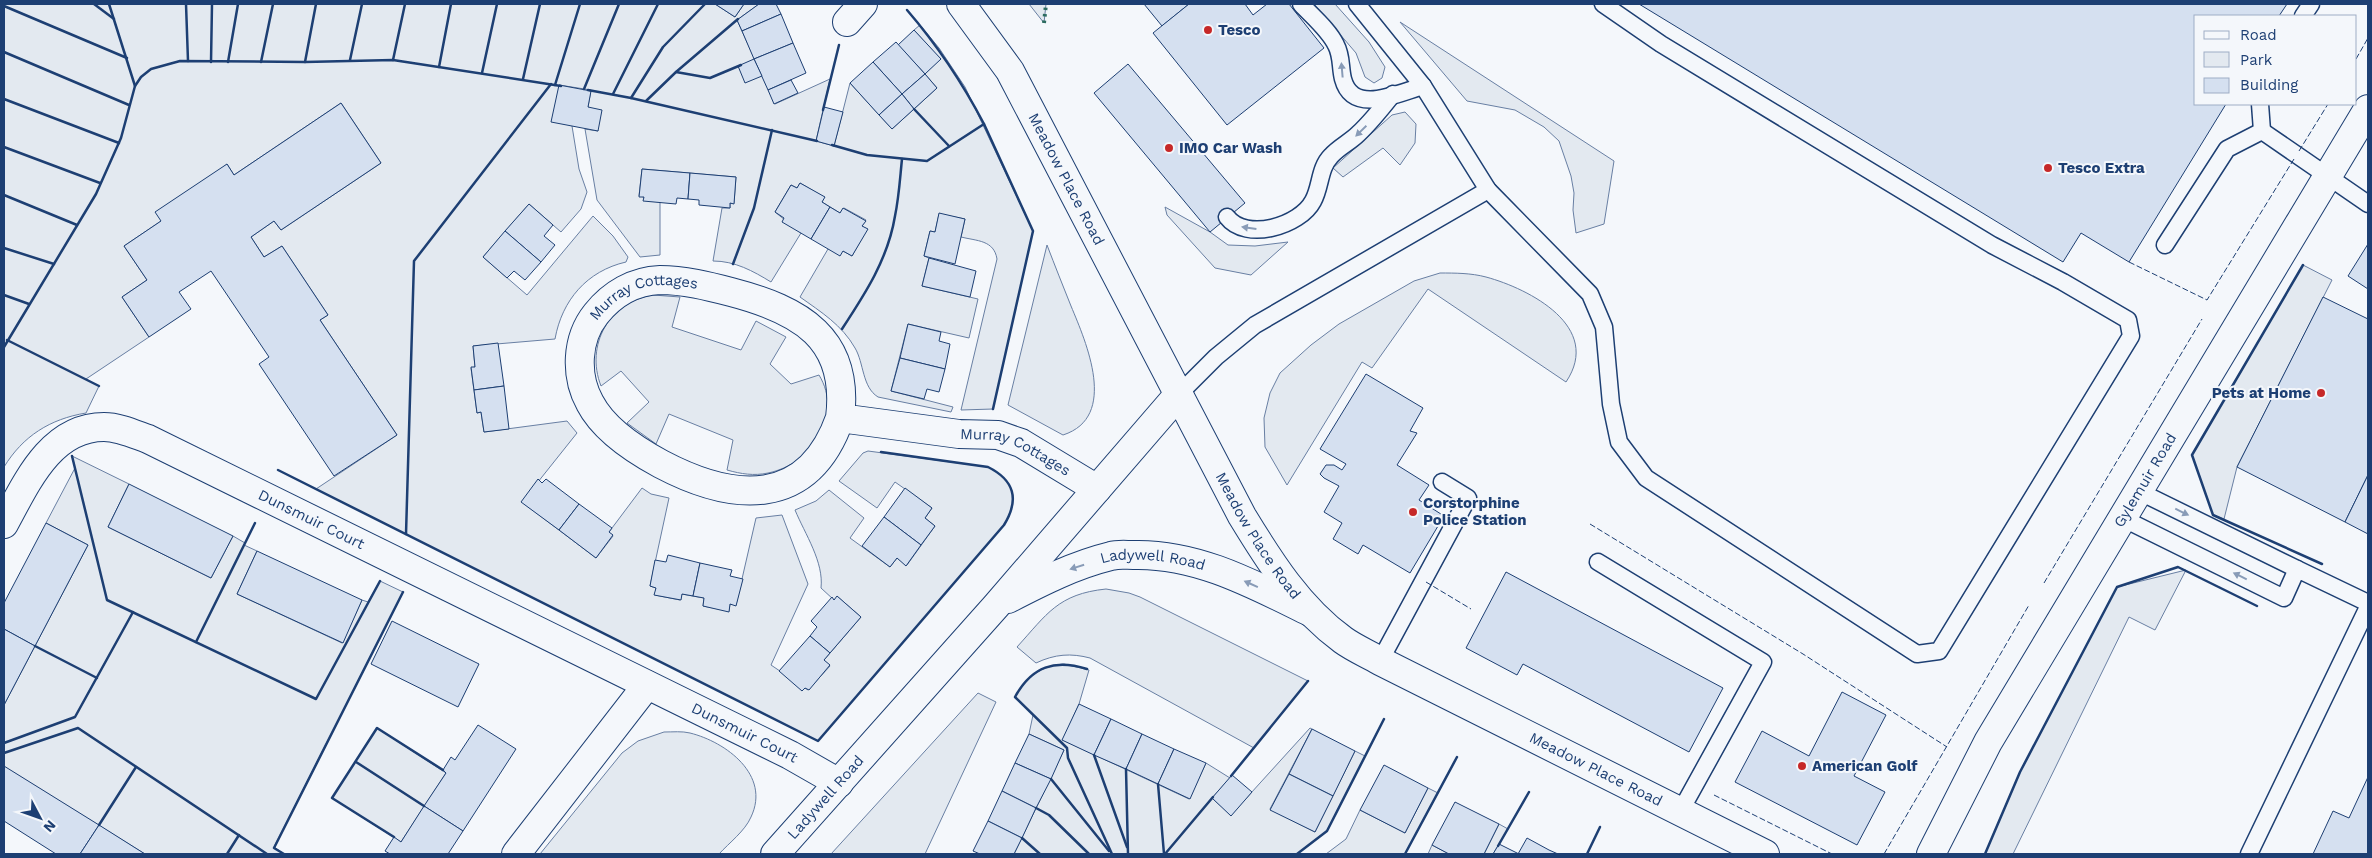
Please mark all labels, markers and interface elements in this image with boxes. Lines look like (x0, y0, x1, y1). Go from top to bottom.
legend (2194, 15, 2357, 105)
place label: Tesco (1218, 21, 1261, 39)
marker: Tesco (1202, 24, 1214, 36)
text: Road (2240, 26, 2277, 44)
text: Park (2240, 51, 2273, 69)
one-way arrow (1338, 62, 1346, 78)
text: Building (2240, 76, 2298, 94)
street label: Meadow Place Road (1025, 110, 1108, 248)
one-way arrow (1355, 125, 1367, 137)
place label: IMO Car Wash (1179, 139, 1282, 157)
marker: IMO Car Wash (1163, 142, 1175, 154)
place label: Tesco Extra (2058, 159, 2145, 177)
marker: Tesco Extra (2042, 162, 2054, 174)
one-way arrow (1240, 224, 1256, 232)
street label: Murray Cottages (586, 271, 700, 324)
place label: Pets at Home (2212, 384, 2311, 402)
marker: Pets at Home (2315, 387, 2327, 399)
street label: Murray Cottages (960, 425, 1074, 480)
street label: Gylemuir Road (2110, 430, 2180, 531)
street label: Meadow Place Road (1212, 469, 1305, 603)
street label: Dunsmuir Court (255, 486, 368, 553)
place label: Corstorphine Police Station (1423, 494, 1526, 529)
marker: Corstorphine Police Station (1407, 506, 1419, 518)
one-way arrow (2175, 509, 2189, 517)
street label: Ladywell Road (1098, 546, 1207, 574)
one-way arrow (1069, 563, 1084, 571)
one-way arrow (2233, 572, 2247, 580)
one-way arrow (1244, 579, 1258, 587)
street label: Dunsmuir Court (689, 699, 802, 767)
street label: Meadow Place Road (1526, 728, 1665, 810)
street label: Ladywell Road (784, 752, 868, 843)
place label: American Golf (1812, 757, 1918, 775)
marker: American Golf (1796, 760, 1808, 772)
north arrow (15, 793, 65, 843)
text: N (40, 817, 59, 836)

